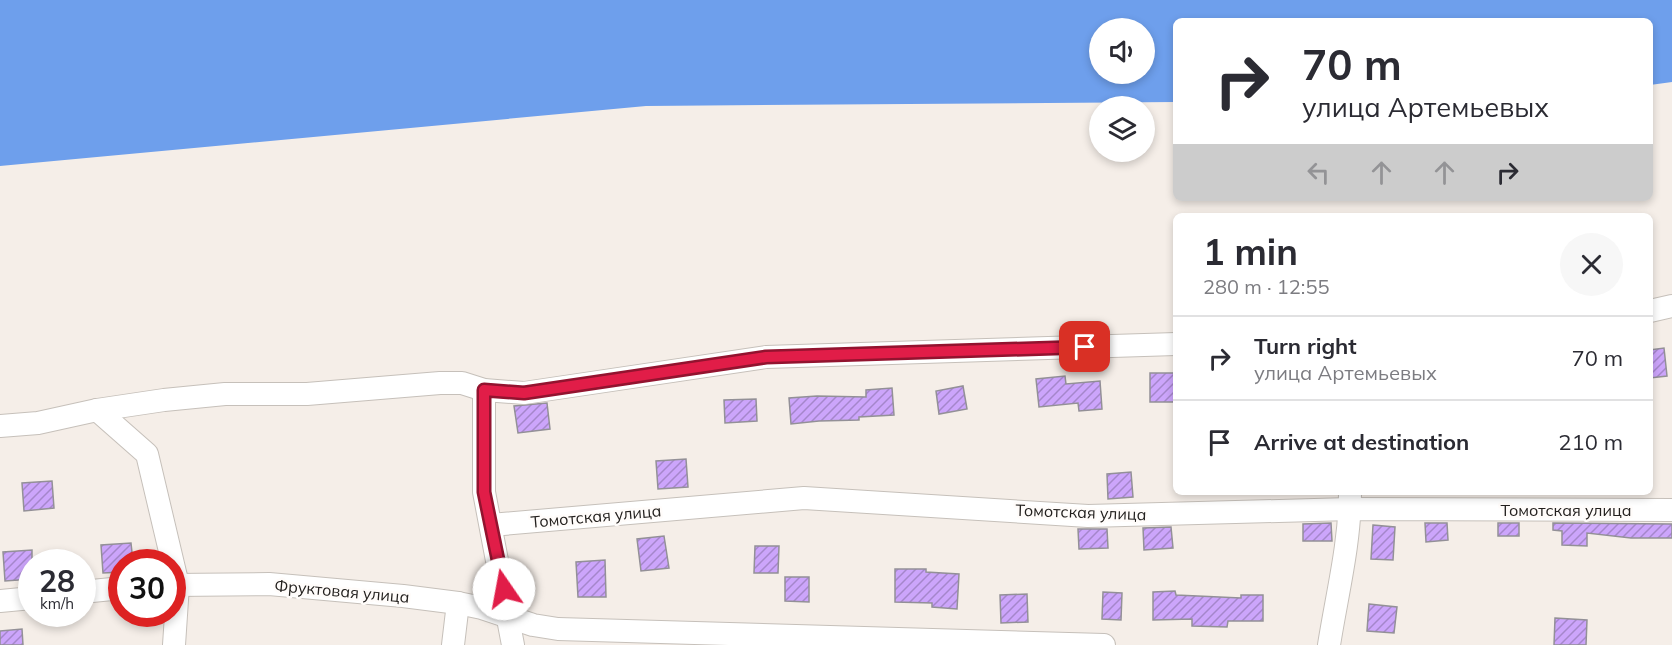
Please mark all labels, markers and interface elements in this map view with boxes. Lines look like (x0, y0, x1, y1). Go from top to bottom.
map controls (1089, 18, 1155, 162)
button: sound (1089, 18, 1155, 84)
text: 70 m (1302, 38, 1402, 91)
icon: right (1203, 42, 1281, 120)
text: улица Артемьевых (1302, 90, 1549, 124)
button: layers (1089, 96, 1155, 162)
icon: left (1302, 156, 1335, 189)
icon: ahead (1365, 156, 1398, 189)
icon: ahead (1428, 156, 1461, 189)
icon: right (1491, 156, 1524, 189)
text: 1 min (1203, 229, 1298, 274)
button: close (1560, 233, 1623, 296)
text: 280 m · 12:55 (1203, 274, 1329, 299)
pin (1059, 321, 1110, 372)
icon: arrive (1068, 330, 1101, 363)
text: Turn right (1254, 332, 1357, 360)
icon: right (1203, 342, 1236, 375)
text: 70 m (1572, 344, 1623, 372)
text: улица Артемьевых (1254, 360, 1437, 385)
icon: arrive (1203, 426, 1236, 459)
text: Arrive at destination (1254, 428, 1469, 456)
text: 210 m (1558, 428, 1623, 456)
street label: Томотская улица (530, 500, 662, 532)
street label: Томотская улица (1015, 500, 1147, 524)
street label: Томотская улица (1500, 500, 1632, 520)
speed limit sign: 30 (108, 549, 186, 627)
position arrow (472, 557, 536, 621)
text: 28 (39, 562, 75, 600)
street label: Фруктовая улица (274, 575, 410, 607)
text: km/h (40, 594, 74, 613)

